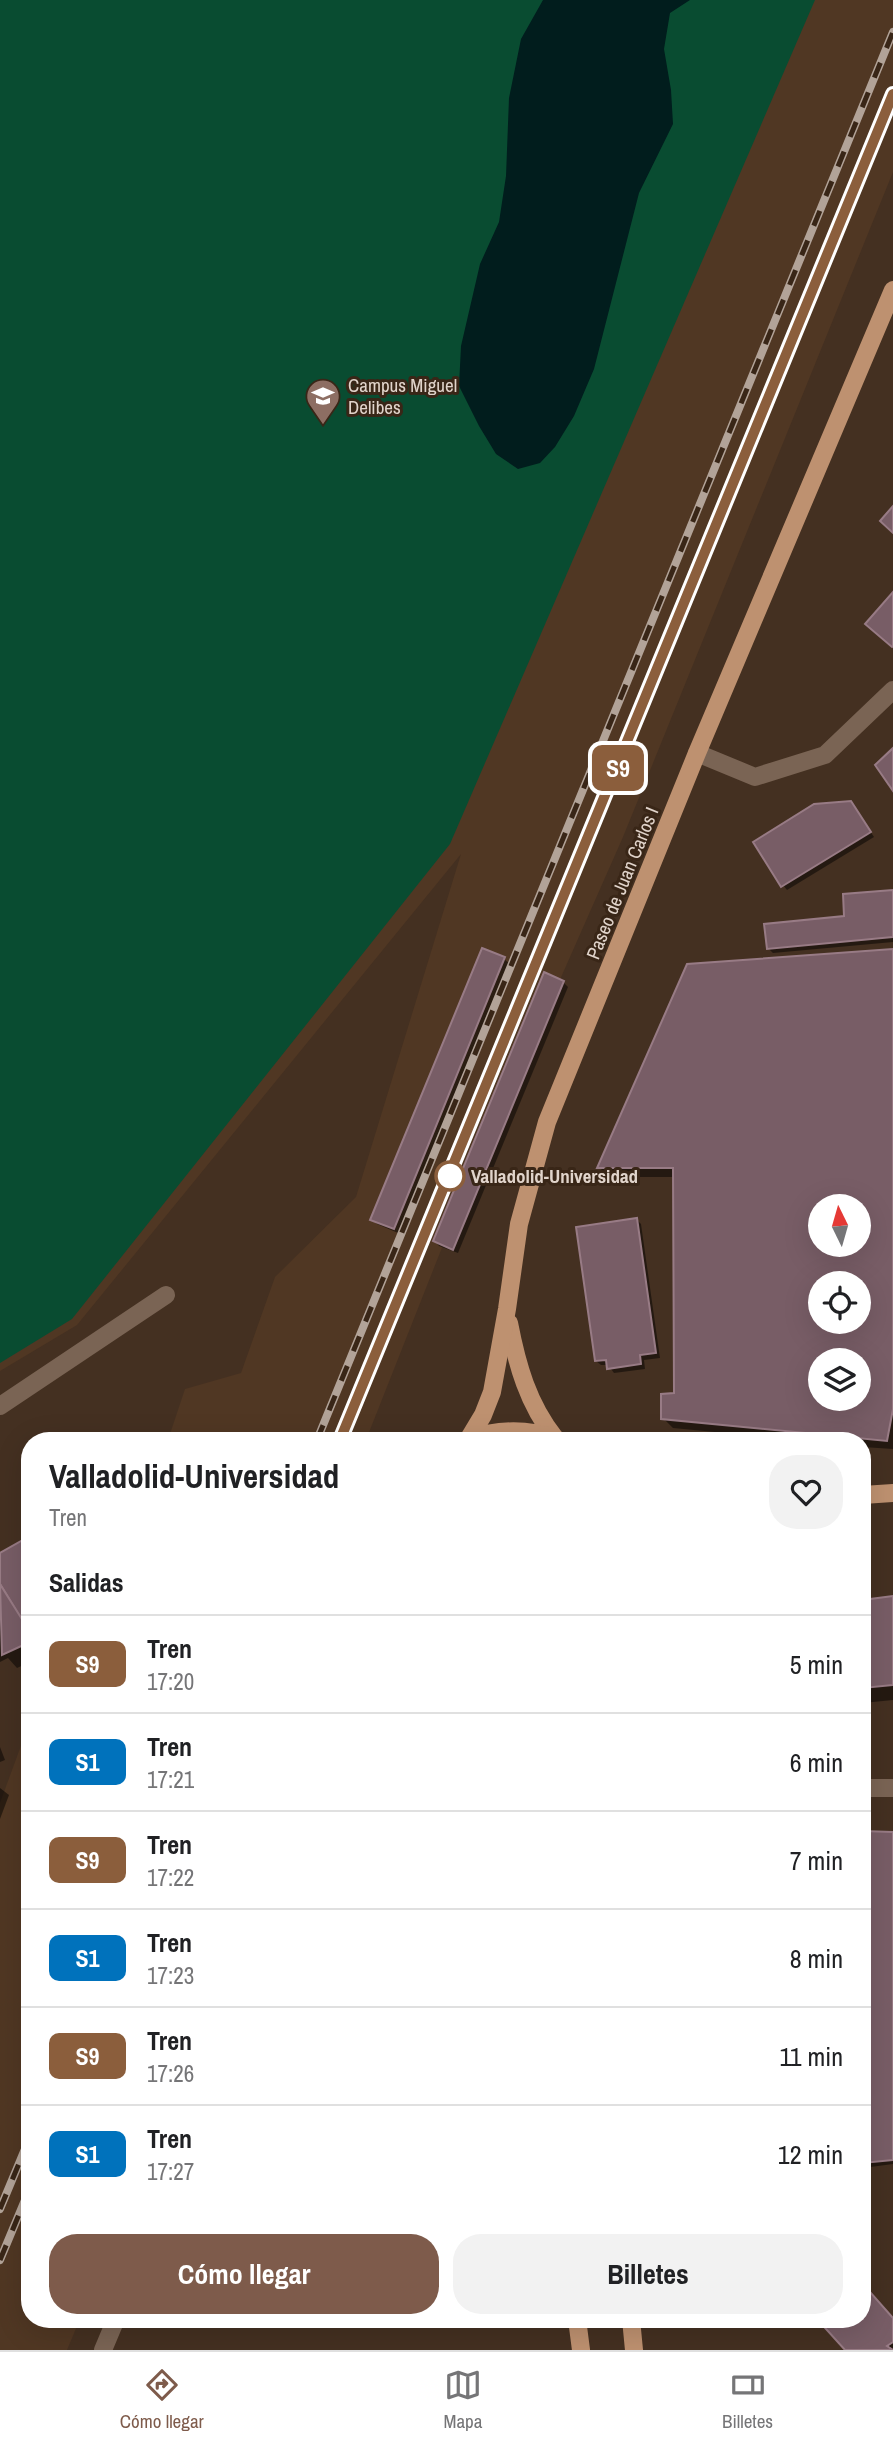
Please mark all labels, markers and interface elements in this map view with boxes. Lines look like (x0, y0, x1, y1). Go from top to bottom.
place label: Campus Miguel Delibes (348, 372, 457, 420)
school or university icon: Campus Miguel Delibes (304, 377, 342, 426)
line badge: S9 (586, 745, 650, 791)
text: S9 (606, 752, 630, 784)
street label: Paseo de Juan Carlos I (580, 803, 664, 963)
marker: Valladolid-Universidad (435, 1161, 465, 1191)
place label: Valladolid-Universidad (471, 1163, 638, 1189)
north arrow (808, 1194, 872, 1256)
map controls (808, 1194, 871, 1411)
button: locate (808, 1271, 871, 1334)
button: layers (808, 1348, 871, 1411)
text: Valladolid-Universidad (49, 1454, 339, 1498)
button: heart (769, 1455, 843, 1529)
text: Tren (49, 1502, 87, 1533)
text: Salidas (49, 1565, 124, 1600)
text: Tren (147, 1631, 192, 1666)
text: 5 min (790, 1647, 843, 1682)
text: S9 (75, 1648, 100, 1680)
text: 17:20 (147, 1666, 194, 1697)
text: Tren (147, 1729, 192, 1764)
text: 6 min (790, 1745, 843, 1780)
text: S1 (75, 1746, 100, 1778)
text: 17:21 (147, 1764, 194, 1795)
text: Tren (147, 1827, 192, 1862)
text: 7 min (790, 1843, 843, 1878)
text: S9 (75, 1844, 100, 1876)
text: 17:22 (147, 1862, 194, 1893)
text: Tren (147, 1925, 192, 1960)
text: 8 min (790, 1941, 843, 1976)
text: S1 (75, 1942, 100, 1974)
text: 17:23 (147, 1960, 194, 1991)
text: Tren (147, 2023, 192, 2058)
text: 11 min (779, 2039, 843, 2074)
text: S9 (75, 2040, 100, 2072)
text: 17:26 (147, 2058, 194, 2089)
text: Tren (147, 2121, 192, 2156)
text: 12 min (778, 2137, 843, 2172)
text: S1 (75, 2138, 100, 2170)
text: 17:27 (147, 2156, 194, 2187)
button: Cómo llegar (49, 2234, 439, 2314)
button: Billetes (453, 2234, 843, 2314)
tab: Cómo llegar (120, 2366, 204, 2434)
tab: Mapa (443, 2366, 482, 2434)
tab: Billetes (722, 2366, 773, 2434)

